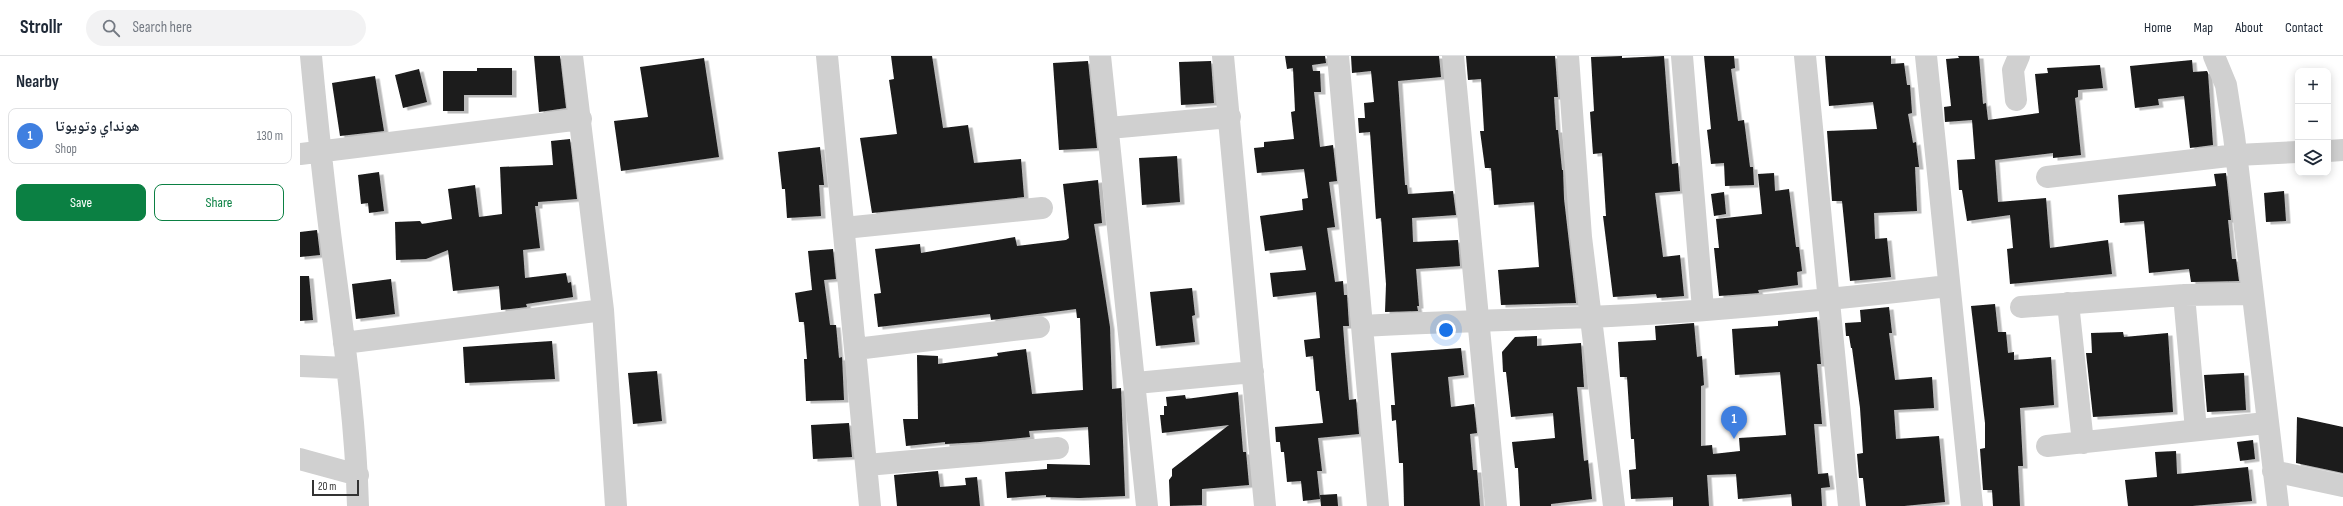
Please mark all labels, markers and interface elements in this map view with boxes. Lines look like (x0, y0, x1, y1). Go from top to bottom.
search box (86, 10, 366, 46)
text: Strollr (20, 16, 62, 39)
icon: search (100, 17, 122, 39)
text: Search here (132, 18, 192, 37)
text: Home (2144, 19, 2172, 36)
text: Map (2194, 19, 2213, 36)
text: About (2235, 19, 2263, 36)
text: Contact (2285, 19, 2323, 36)
map controls (2295, 68, 2331, 176)
button: + (2295, 68, 2331, 104)
text: Nearby (16, 72, 59, 92)
button: − (2295, 104, 2331, 140)
text: هونداي وتويوتا (55, 117, 139, 136)
text: 1 (27, 128, 33, 144)
text: 130 m (257, 128, 283, 144)
button: layers (2295, 140, 2331, 176)
text: Shop (55, 141, 77, 157)
button: Save (16, 184, 146, 221)
button: Share (154, 184, 284, 221)
your location (1436, 320, 1456, 340)
pin: 1 (1721, 406, 1747, 439)
scale bar (312, 478, 359, 497)
text: 20 m (318, 480, 336, 493)

